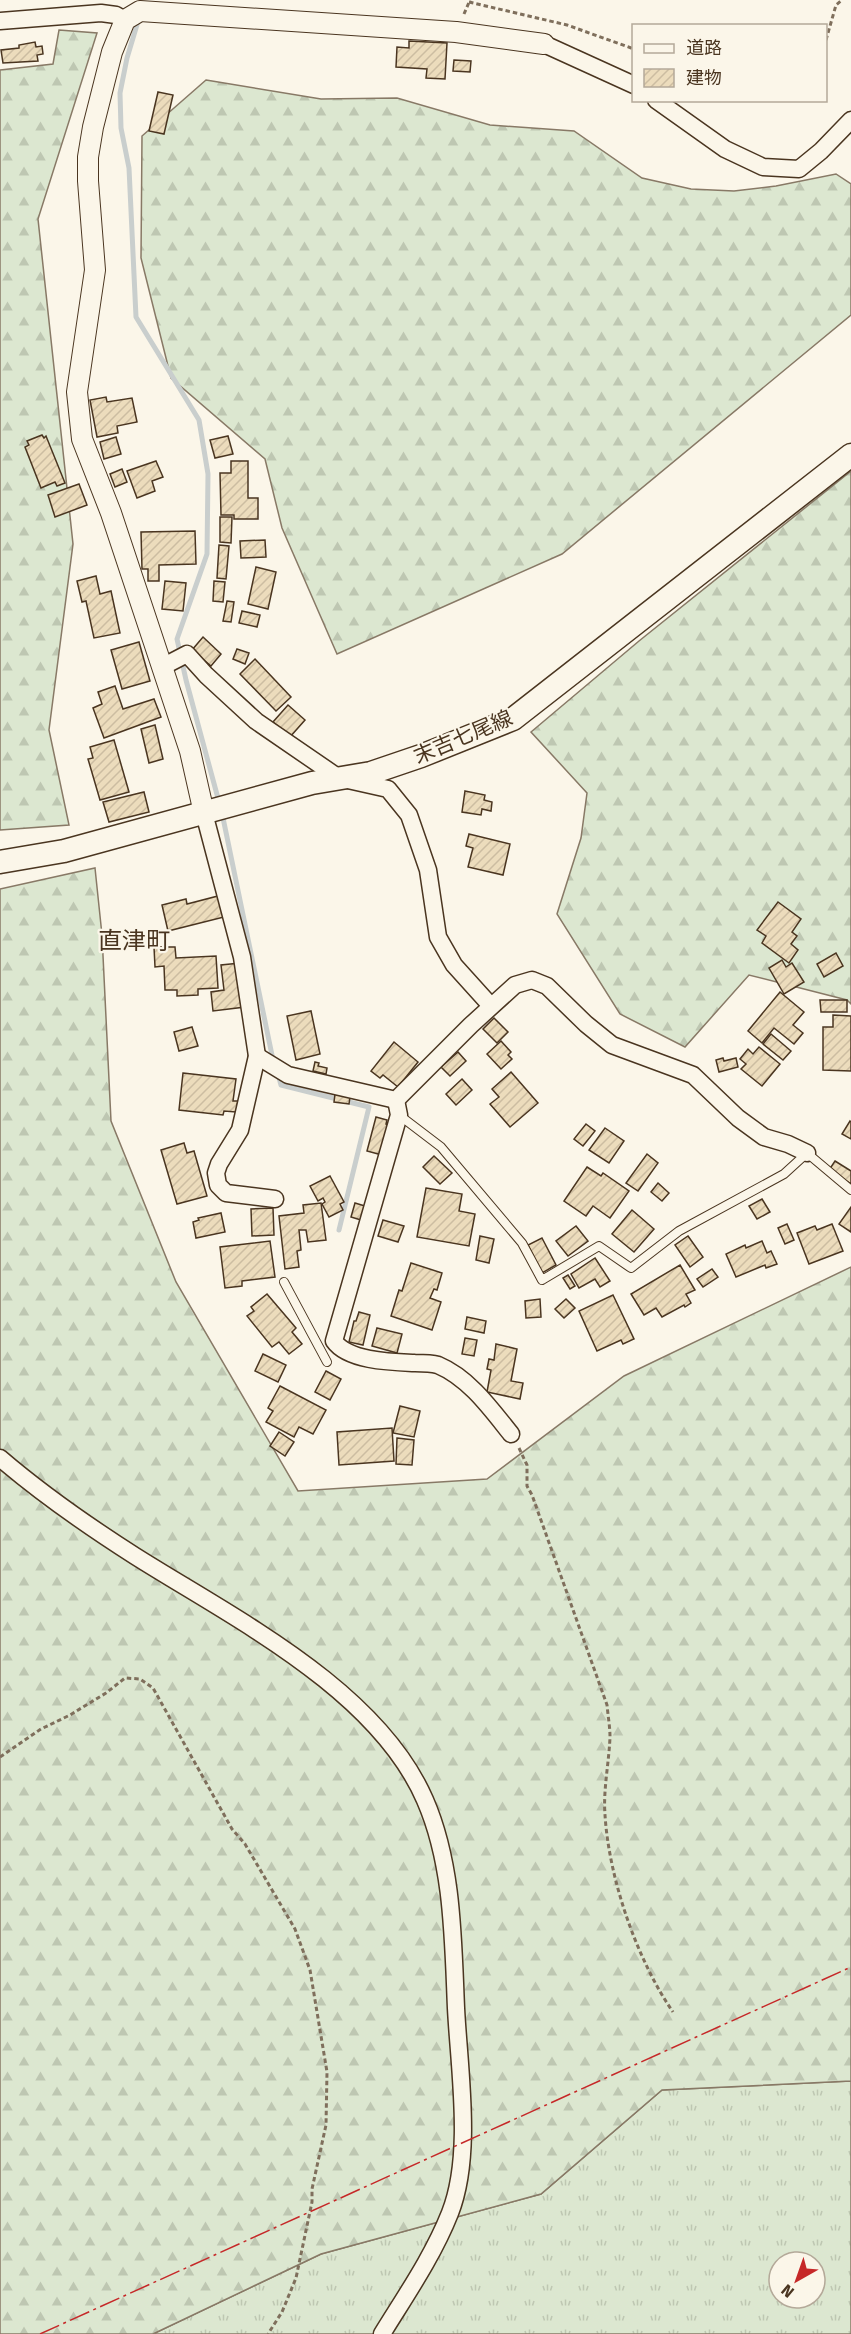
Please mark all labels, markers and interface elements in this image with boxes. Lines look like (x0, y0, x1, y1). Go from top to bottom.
legend (632, 24, 827, 102)
text: 道路 (686, 37, 722, 59)
text: 建物 (686, 67, 722, 89)
street label: 末吉七尾線 (410, 705, 516, 769)
district label: 直津町 (98, 927, 170, 955)
north arrow (767, 2250, 827, 2310)
text: N (778, 2280, 798, 2302)

